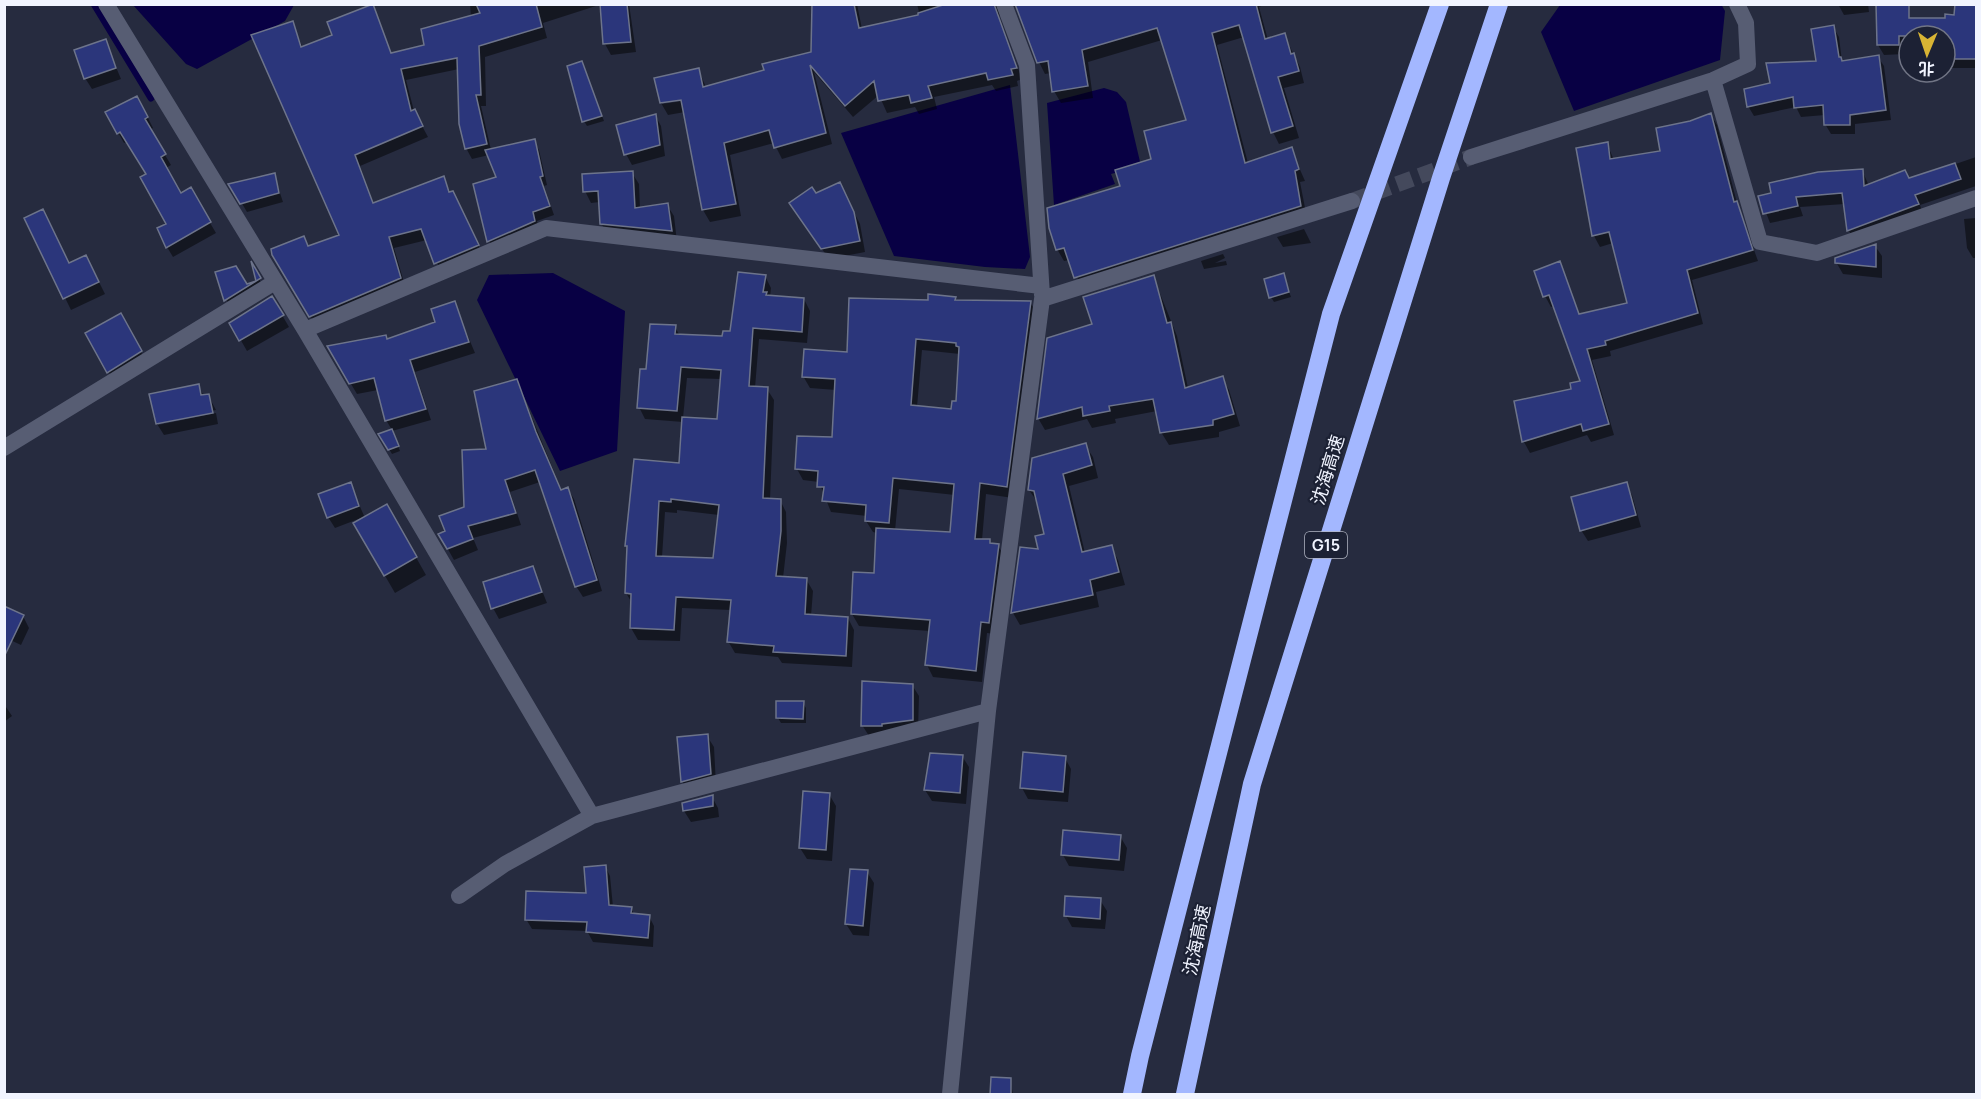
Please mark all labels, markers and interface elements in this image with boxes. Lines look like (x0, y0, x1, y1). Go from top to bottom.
north arrow (1897, 24, 1957, 84)
text: 北 (1918, 58, 1935, 80)
street label: 沈海高速 (1305, 432, 1349, 508)
road number: G15 (1305, 532, 1347, 558)
street label: 沈海高速 (1177, 902, 1215, 978)

